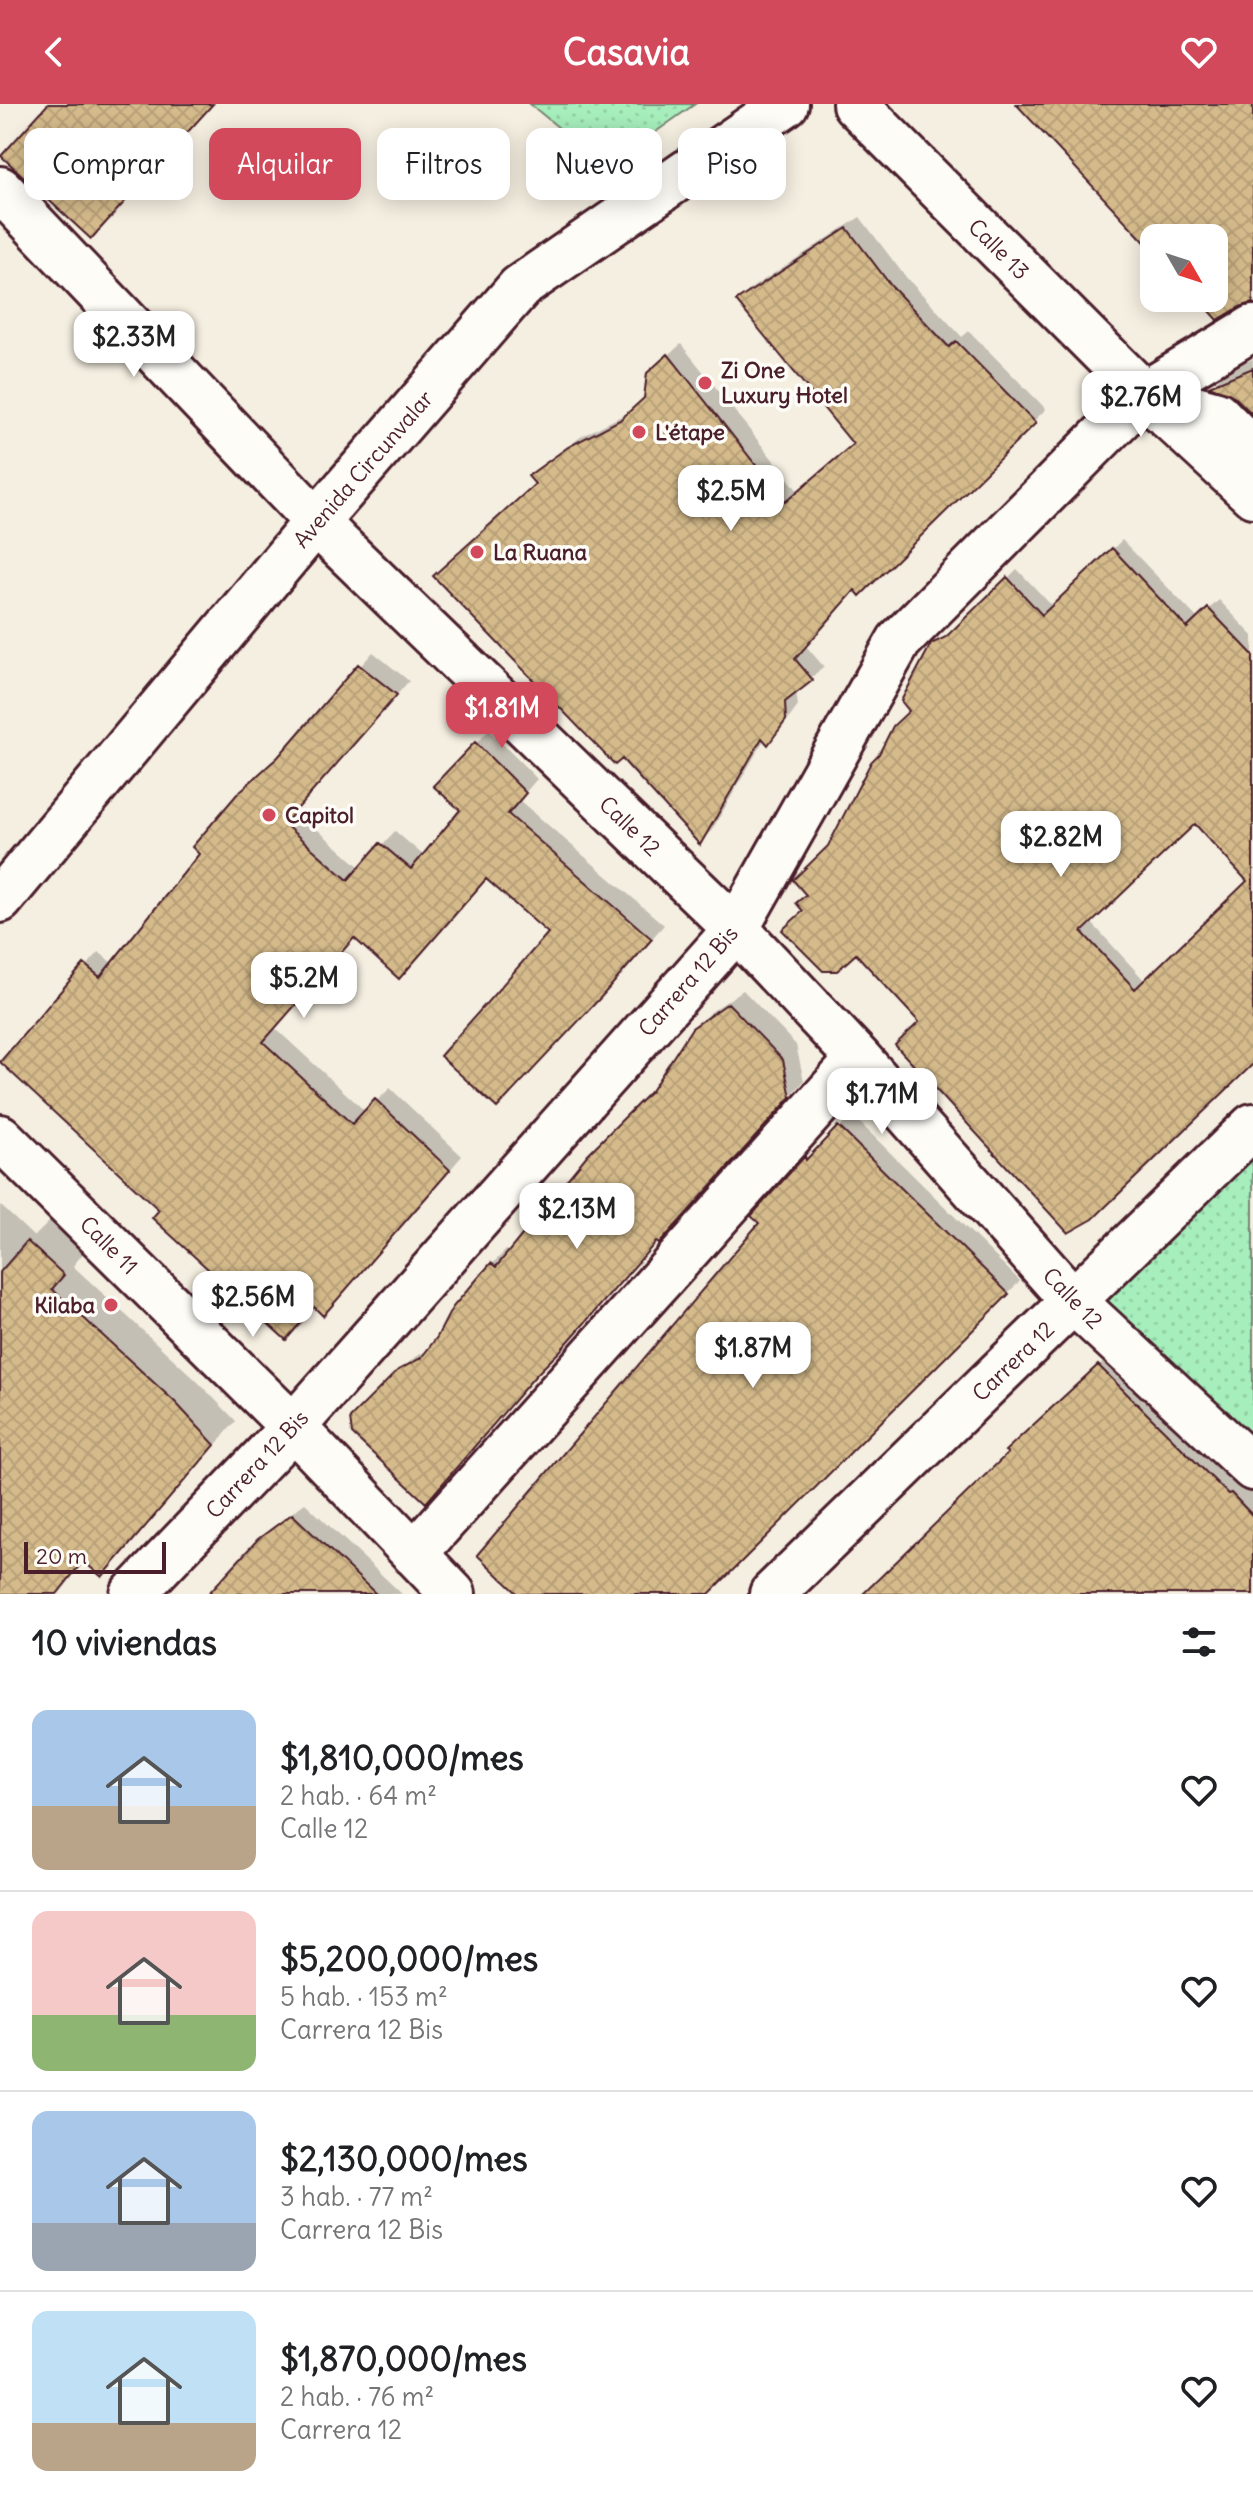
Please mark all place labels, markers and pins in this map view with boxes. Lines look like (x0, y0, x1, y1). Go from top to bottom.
pin: $2.33M (69, 311, 199, 379)
place label: Zi One Luxury Hotel (721, 356, 848, 409)
pin: $2.76M (1076, 371, 1206, 439)
marker: Zi One Luxury Hotel (696, 374, 714, 392)
place label: L'étape (655, 418, 725, 446)
marker: L'étape (630, 423, 648, 441)
pin: $2.5M (675, 465, 787, 533)
place label: La Ruana (493, 538, 588, 566)
marker: La Ruana (468, 543, 486, 561)
pin: $1.81M (437, 682, 567, 750)
place label: Capitol (285, 801, 354, 829)
marker: Capitol (260, 806, 278, 824)
pin: $2.82M (996, 811, 1126, 879)
pin: $5.2M (248, 952, 360, 1020)
pin: $1.71M (817, 1068, 947, 1136)
pin: $2.13M (512, 1183, 642, 1251)
pin: $2.56M (188, 1271, 318, 1339)
place label: Kilaba (34, 1291, 95, 1319)
marker: Kilaba (102, 1296, 120, 1314)
pin: $1.87M (688, 1322, 818, 1390)

